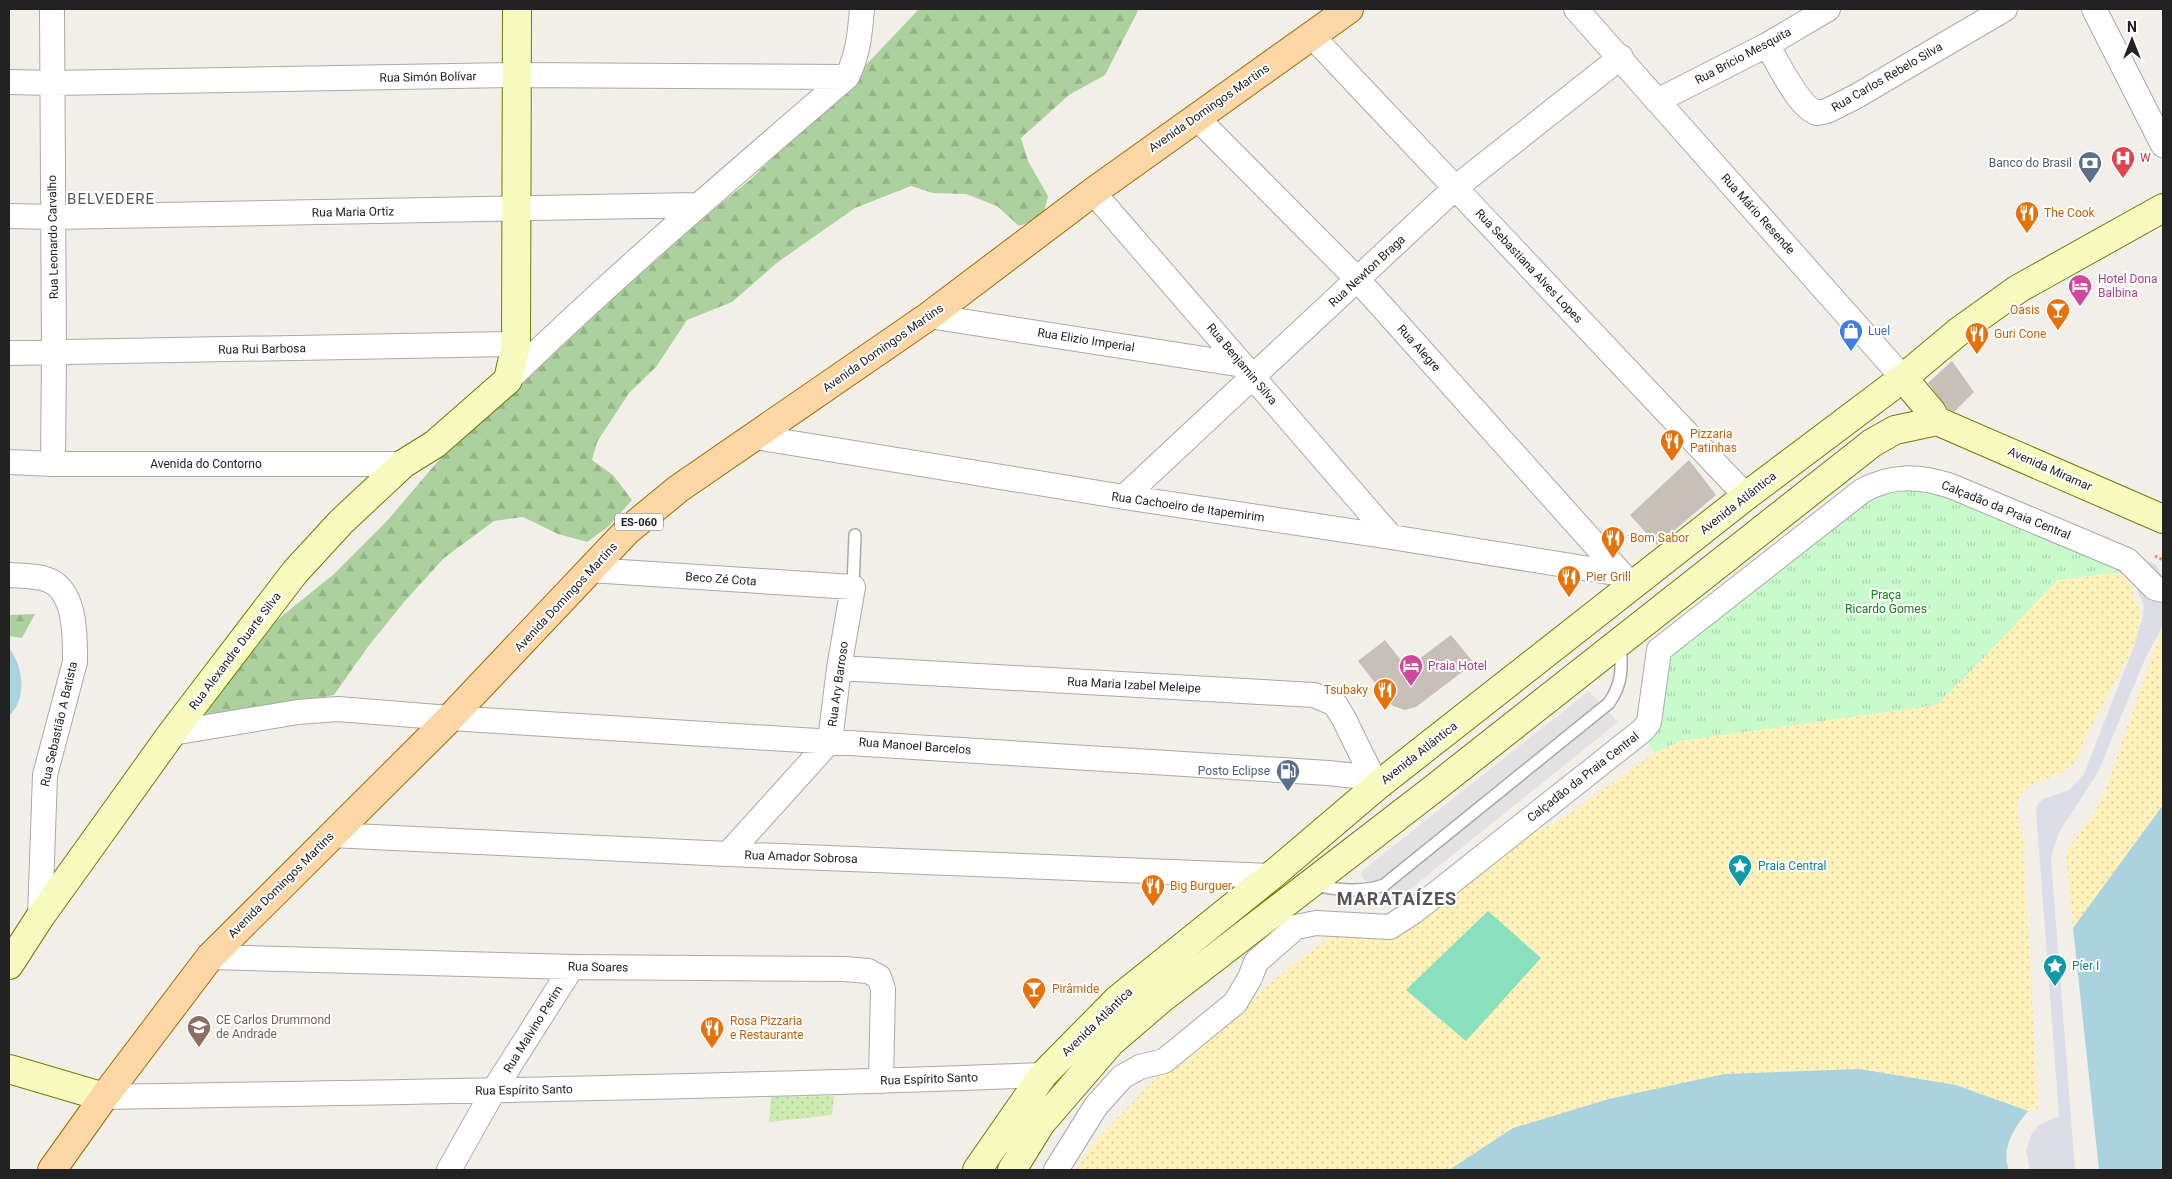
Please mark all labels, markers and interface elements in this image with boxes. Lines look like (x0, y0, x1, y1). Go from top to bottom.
north arrow (2107, 15, 2157, 65)
text: N (2127, 19, 2137, 35)
street label: Rua Brício Mesquita (1693, 25, 1793, 87)
street label: Rua Carlos Rebelo Silva (1829, 40, 1945, 114)
street label: Avenida Domingos Martins (1146, 61, 1272, 155)
street label: Rua Simón Bolívar (379, 69, 477, 85)
hospital icon: W (2110, 145, 2136, 179)
bank icon: Banco do Brasil (2077, 150, 2103, 184)
place label: W (2140, 151, 2151, 165)
place label: Banco do Brasil (1989, 156, 2072, 170)
street label: Rua Mário Resende (1718, 171, 1798, 257)
street label: Rua Leonardo Carvalho (45, 175, 61, 299)
district label: BELVEDERE (67, 190, 155, 208)
restaurant icon: The Cook (2014, 200, 2040, 234)
street label: Rua Maria Ortiz (312, 204, 394, 220)
street label: Rua Sebastiana Alves Lopes (1473, 206, 1585, 326)
place label: The Cook (2044, 206, 2096, 220)
street label: Rua Newton Braga (1326, 232, 1408, 310)
place label: Hotel Dona Balbina (2098, 272, 2157, 300)
hotel icon: Hotel Dona Balbina (2067, 273, 2093, 307)
bar icon: Oasis (2045, 297, 2071, 331)
street label: Avenida Domingos Martins (820, 301, 946, 395)
place label: Oasis (2010, 303, 2040, 317)
shop icon: Luel (1838, 318, 1864, 352)
street label: Rua Benjamin Silva (1204, 321, 1280, 407)
restaurant icon: Guri Cone (1964, 321, 1990, 355)
street label: Rua Alegre (1394, 322, 1444, 374)
place label: Luel (1868, 324, 1890, 338)
street label: Rua Elizio Imperial (1036, 325, 1136, 355)
place label: Guri Cone (1994, 327, 2046, 341)
street label: Rua Rui Barbosa (218, 341, 306, 357)
place label: Pizzaria Patinhas (1690, 427, 1737, 455)
restaurant icon: Pizzaria Patinhas (1659, 428, 1685, 462)
street label: Avenida Miramar (2006, 444, 2094, 494)
street label: Avenida do Contorno (150, 457, 262, 471)
street label: Avenida Atlântica (1697, 469, 1779, 537)
street label: Calçadão da Praia Central (1939, 478, 2073, 542)
street label: Rua Cachoeiro de Itapemirim (1111, 489, 1265, 525)
road number: ES-060 (615, 514, 663, 530)
restaurant icon: Bom Sabor (1600, 525, 1626, 559)
place label: Bom Sabor (1630, 531, 1689, 545)
street label: Avenida Domingos Martins (512, 540, 620, 654)
restaurant icon: Pier Grill (1556, 564, 1582, 598)
street label: Beco Zé Cota (685, 570, 757, 588)
place label: Pier Grill (1586, 570, 1631, 584)
park label: Praça Ricardo Gomes (1845, 588, 1927, 616)
street label: Rua Alexandre Duarte Silva (186, 589, 284, 713)
street label: Rua Ary Barroso (825, 640, 851, 728)
hotel icon: Praia Hotel (1398, 653, 1424, 687)
place label: Praia Hotel (1428, 659, 1487, 673)
street label: Rua Sebastião A Batista (38, 660, 80, 788)
street label: Rua Maria Izabel Meleipe (1067, 675, 1201, 695)
restaurant icon: Tsubaky (1372, 677, 1398, 711)
place label: Tsubaky (1324, 683, 1368, 697)
street label: Avenida Atlântica (1378, 719, 1460, 787)
street label: Calçadão da Praia Central (1524, 729, 1642, 825)
street label: Rua Manoel Barcelos (858, 735, 972, 757)
fuel station icon: Posto Eclipse (1275, 758, 1301, 792)
place label: Posto Eclipse (1198, 764, 1270, 778)
street label: Avenida Domingos Martins (225, 829, 337, 941)
street label: Rua Amador Sobrosa (744, 848, 858, 866)
place icon: Praia Central (1727, 853, 1753, 887)
place label: Praia Central (1758, 859, 1826, 873)
restaurant icon: Big Burguer (1140, 873, 1166, 907)
place label: Big Burguer (1170, 879, 1232, 893)
district label: MARATAÍZES (1337, 888, 1457, 909)
place icon: Píer I (2042, 953, 2068, 987)
street label: Rua Soares (568, 959, 628, 975)
place label: Píer I (2072, 959, 2099, 973)
bar icon: Pirâmide (1021, 976, 1047, 1010)
place label: Pirâmide (1052, 982, 1099, 996)
street label: Rua Malvino Perim (501, 983, 565, 1075)
street label: Avenida Atlântica (1059, 985, 1135, 1059)
place label: CE Carlos Drummond de Andrade (216, 1013, 331, 1041)
school or university icon: CE Carlos Drummond de Andrade (186, 1014, 212, 1048)
place label: Rosa Pizzaria e Restaurante (730, 1014, 804, 1042)
restaurant icon: Rosa Pizzaria e Restaurante (699, 1015, 725, 1049)
street label: Rua Espírito Santo (880, 1070, 978, 1088)
street label: Rua Espírito Santo (475, 1082, 573, 1098)

